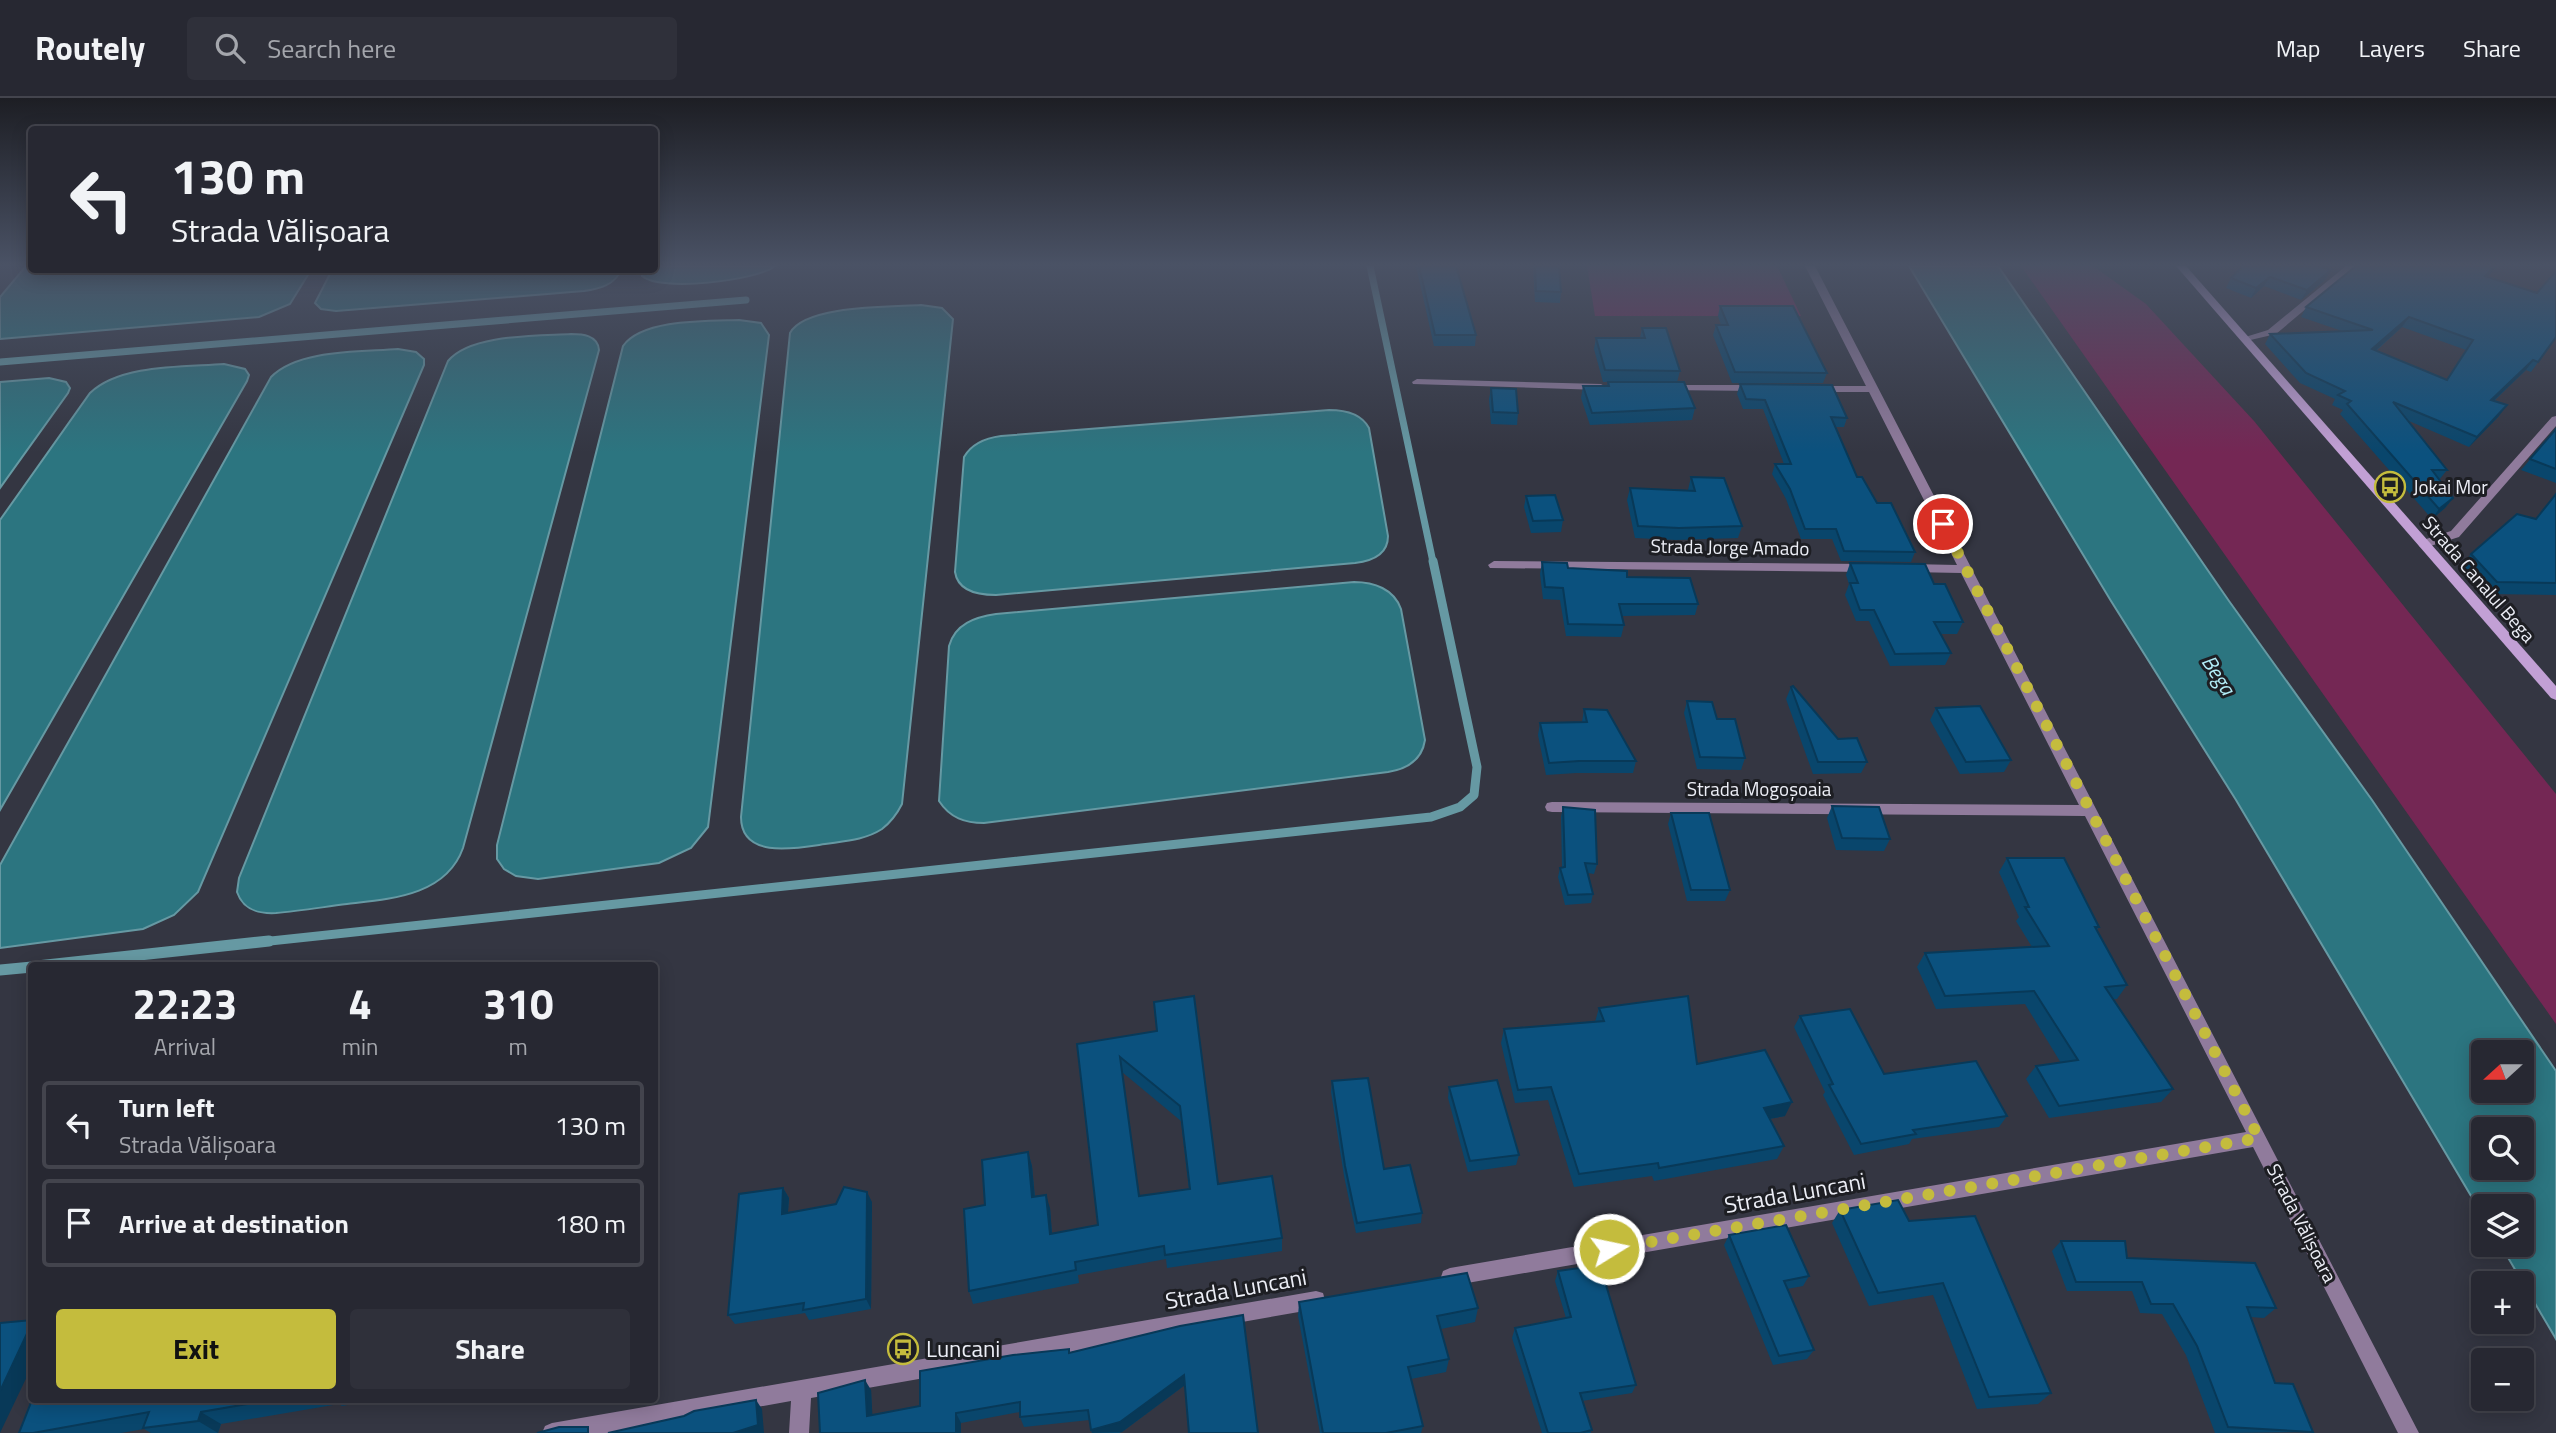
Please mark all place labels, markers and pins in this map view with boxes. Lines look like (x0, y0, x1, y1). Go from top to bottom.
bus stop icon: Jokai Mor (2373, 470, 2407, 504)
place label: Jokai Mor (2413, 472, 2488, 501)
pin (1913, 494, 1973, 554)
place label: Luncani (926, 1331, 1000, 1366)
bus stop icon: Luncani (886, 1332, 920, 1366)

